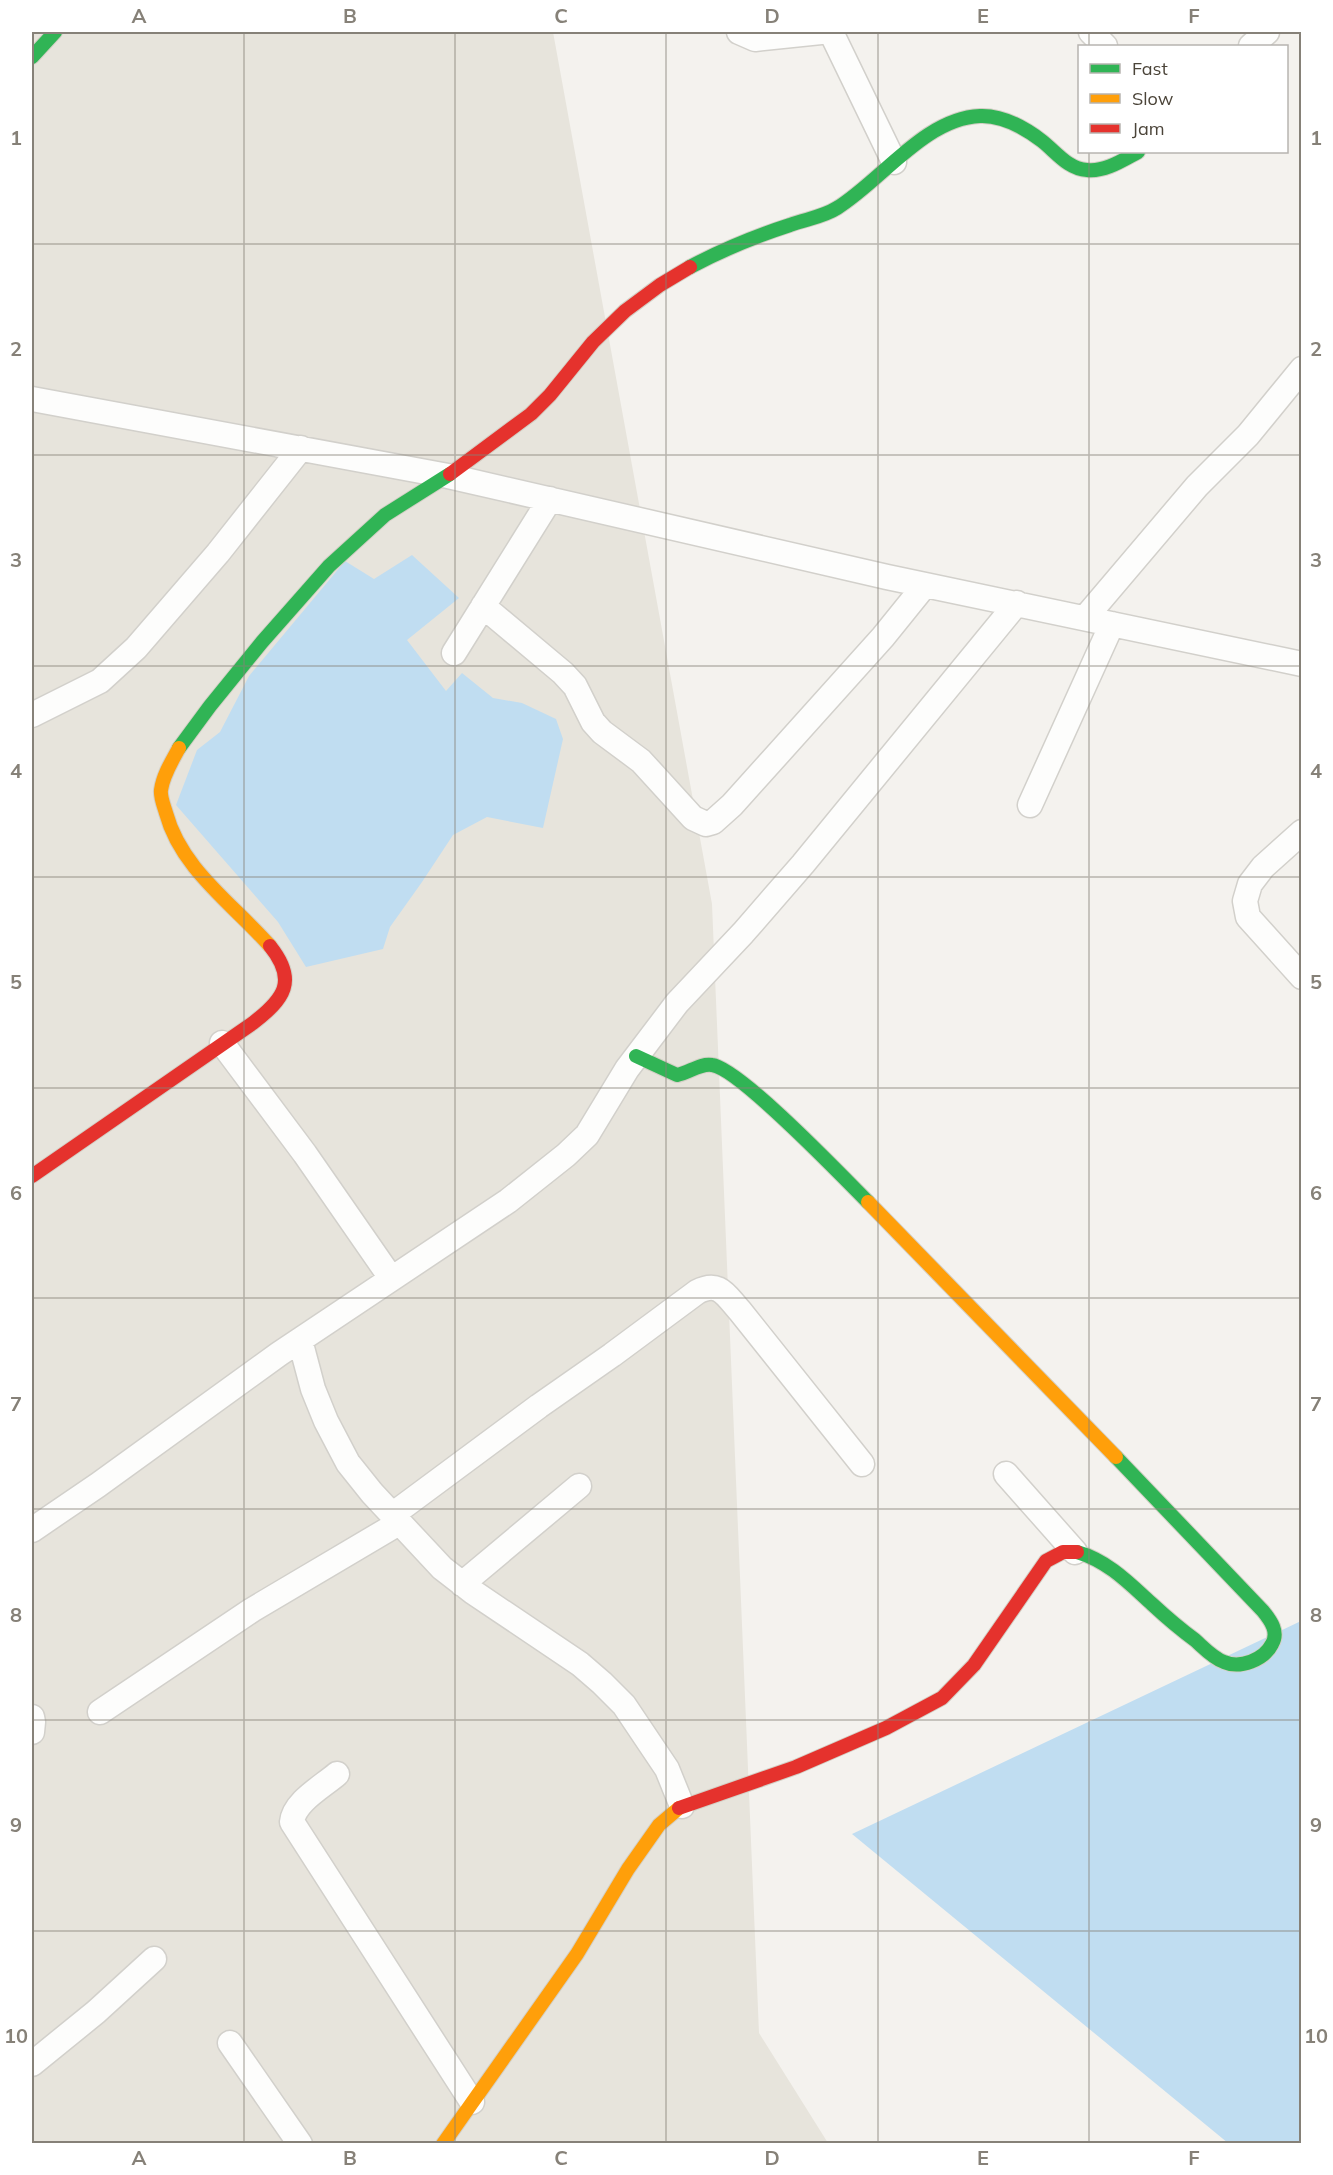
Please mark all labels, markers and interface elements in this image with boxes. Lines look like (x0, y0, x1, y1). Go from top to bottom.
text: A (132, 3, 147, 28)
text: B (343, 3, 357, 28)
text: C (554, 3, 568, 28)
text: D (764, 3, 780, 28)
text: E (977, 3, 989, 28)
text: F (1188, 3, 1200, 28)
legend (1078, 45, 1288, 153)
text: Fast (1132, 57, 1168, 80)
text: Slow (1132, 87, 1174, 110)
text: Jam (1132, 117, 1165, 140)
text: 1 (10, 125, 22, 150)
text: 1 (1310, 125, 1322, 150)
text: 2 (10, 336, 22, 361)
text: 2 (1310, 336, 1322, 361)
text: 3 (10, 547, 22, 572)
text: 3 (1310, 547, 1322, 572)
text: 4 (10, 758, 22, 783)
text: 4 (1310, 758, 1322, 783)
text: 5 (10, 969, 22, 994)
text: 5 (1310, 969, 1322, 994)
text: 6 (10, 1180, 22, 1205)
text: 6 (1310, 1180, 1322, 1205)
text: 7 (10, 1391, 22, 1416)
text: 7 (1310, 1391, 1322, 1416)
text: 8 (10, 1602, 22, 1627)
text: 8 (1310, 1602, 1322, 1627)
text: 9 (10, 1812, 22, 1837)
text: 9 (1310, 1812, 1322, 1837)
text: 10 (4, 2023, 28, 2048)
text: 10 (1304, 2023, 1328, 2048)
text: A (132, 2145, 147, 2170)
text: B (343, 2145, 357, 2170)
text: C (554, 2145, 568, 2170)
text: D (764, 2145, 780, 2170)
text: E (977, 2145, 989, 2170)
text: F (1188, 2145, 1200, 2170)

